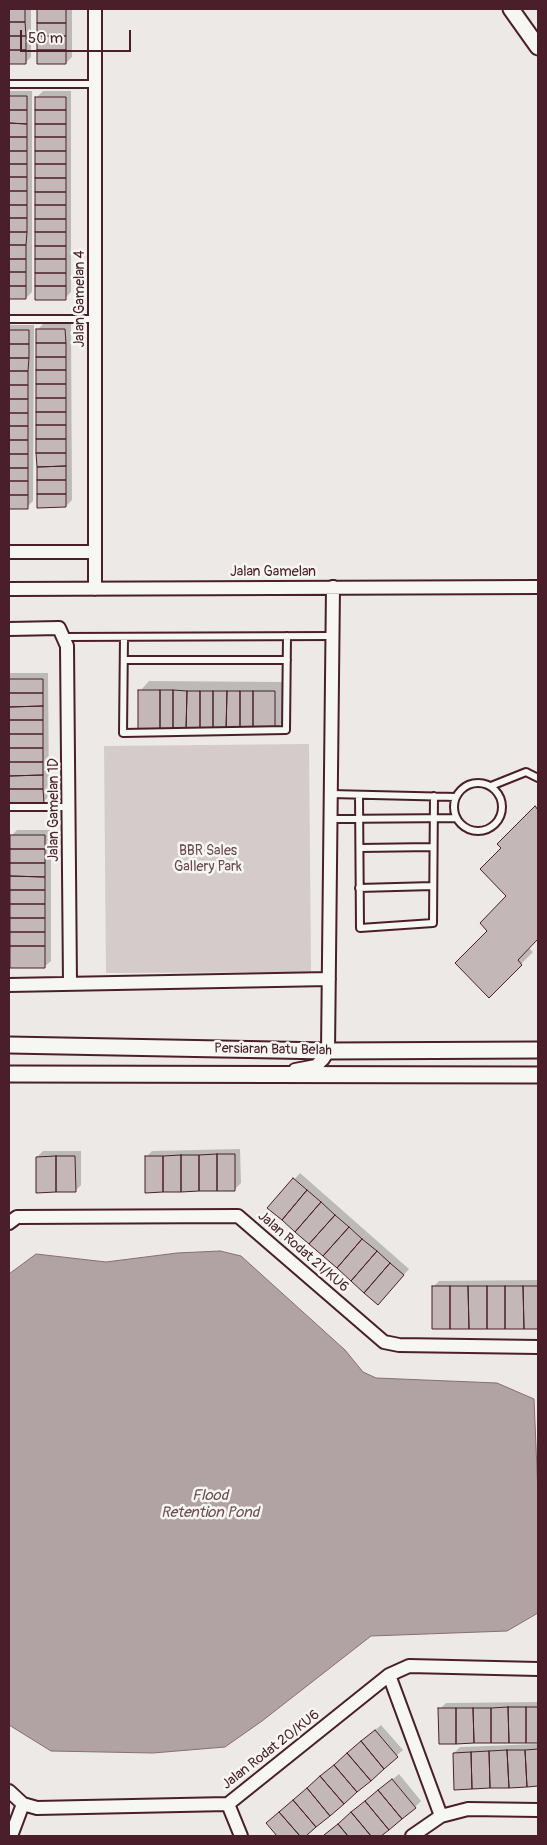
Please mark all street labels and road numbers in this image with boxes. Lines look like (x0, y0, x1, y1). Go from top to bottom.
street label: Jalan Gamelan 4 (72, 250, 88, 348)
street label: Jalan Gamelan (230, 564, 316, 580)
street label: Jalan Gamelan 1D (46, 758, 62, 862)
street label: Persiaran Batu Belah (214, 1041, 332, 1059)
street label: Jalan Rodat 21/KU6 (254, 1208, 352, 1296)
street label: Jalan Rodat 20/KU6 (219, 1707, 323, 1793)

